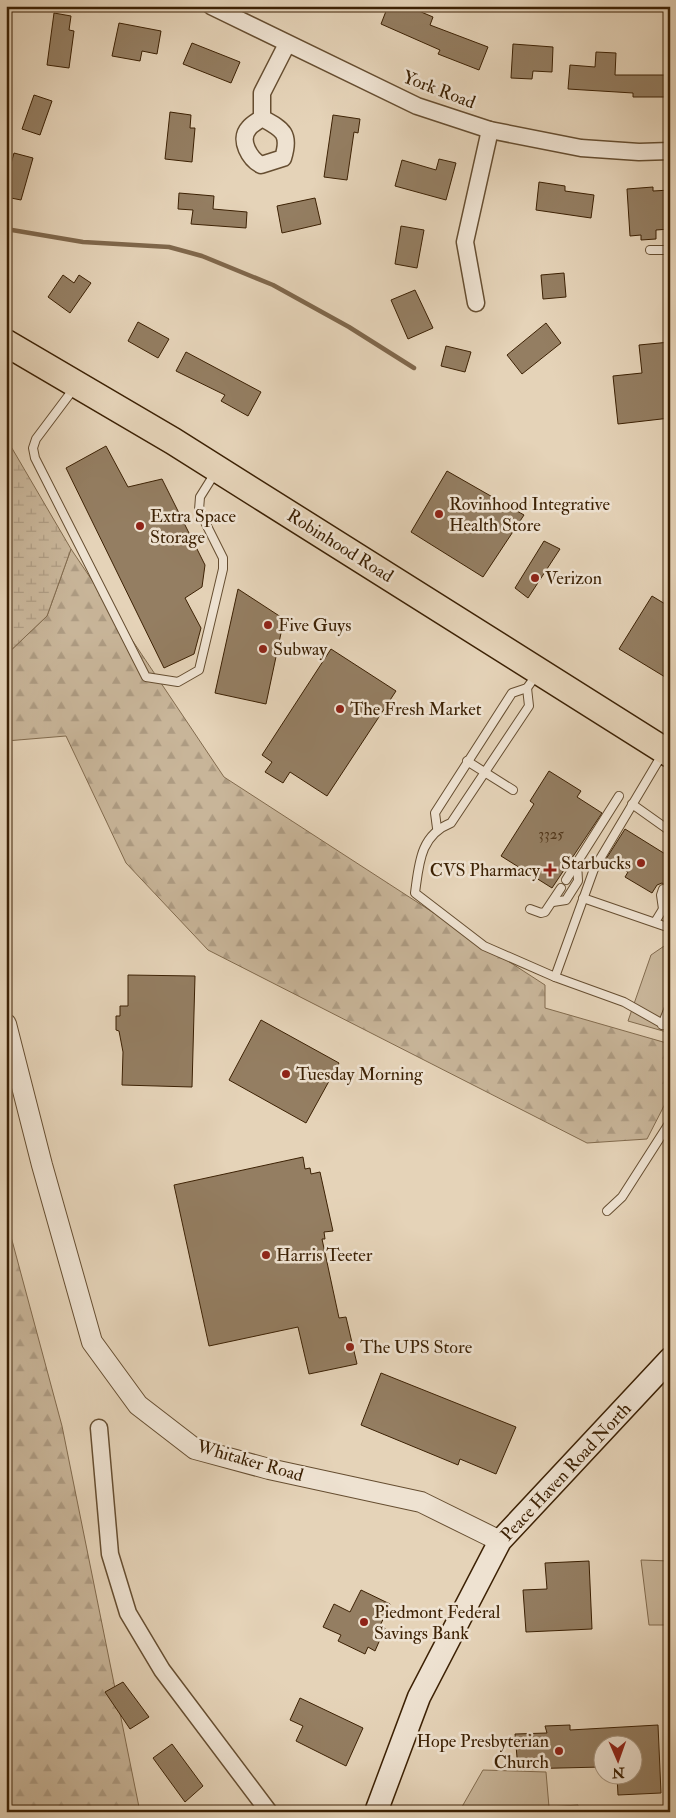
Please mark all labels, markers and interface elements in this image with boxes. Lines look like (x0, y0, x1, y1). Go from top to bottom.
street label: York Road (399, 66, 479, 114)
place label: Rovinhood Integrative Health Store (449, 493, 610, 537)
street label: Robinhood Road (282, 504, 398, 588)
place label: Extra Space Storage (150, 505, 236, 549)
marker: Rovinhood Integrative Health Store (433, 508, 445, 520)
marker: Extra Space Storage (134, 520, 146, 532)
place label: Verizon (545, 567, 602, 590)
marker: Verizon (529, 572, 541, 584)
place label: Five Guys (278, 614, 351, 637)
marker: Five Guys (262, 619, 274, 631)
place label: Subway (273, 638, 328, 661)
marker: Subway (257, 643, 269, 655)
place label: The Fresh Market (350, 698, 482, 721)
marker: The Fresh Market (334, 703, 346, 715)
house number: 3325 (538, 825, 564, 844)
place label: Starbucks (561, 852, 631, 875)
marker: Starbucks (635, 857, 647, 869)
place label: CVS Pharmacy (430, 859, 541, 882)
marker: CVS Pharmacy (544, 864, 556, 876)
place label: Tuesday Morning (296, 1063, 424, 1086)
marker: Tuesday Morning (280, 1068, 292, 1080)
place label: Harris Teeter (276, 1244, 373, 1267)
marker: Harris Teeter (260, 1249, 272, 1261)
place label: The UPS Store (360, 1336, 473, 1359)
marker: The UPS Store (344, 1341, 356, 1353)
street label: Peace Haven Road North (496, 1397, 637, 1546)
street label: Whitaker Road (193, 1435, 306, 1487)
place label: Piedmont Federal Savings Bank (374, 1601, 501, 1645)
marker: Piedmont Federal Savings Bank (358, 1616, 370, 1628)
place label: Hope Presbyterian Church (417, 1730, 550, 1774)
north arrow (594, 1736, 644, 1786)
marker: Hope Presbyterian Church (553, 1745, 565, 1757)
text: N (611, 1764, 626, 1781)

